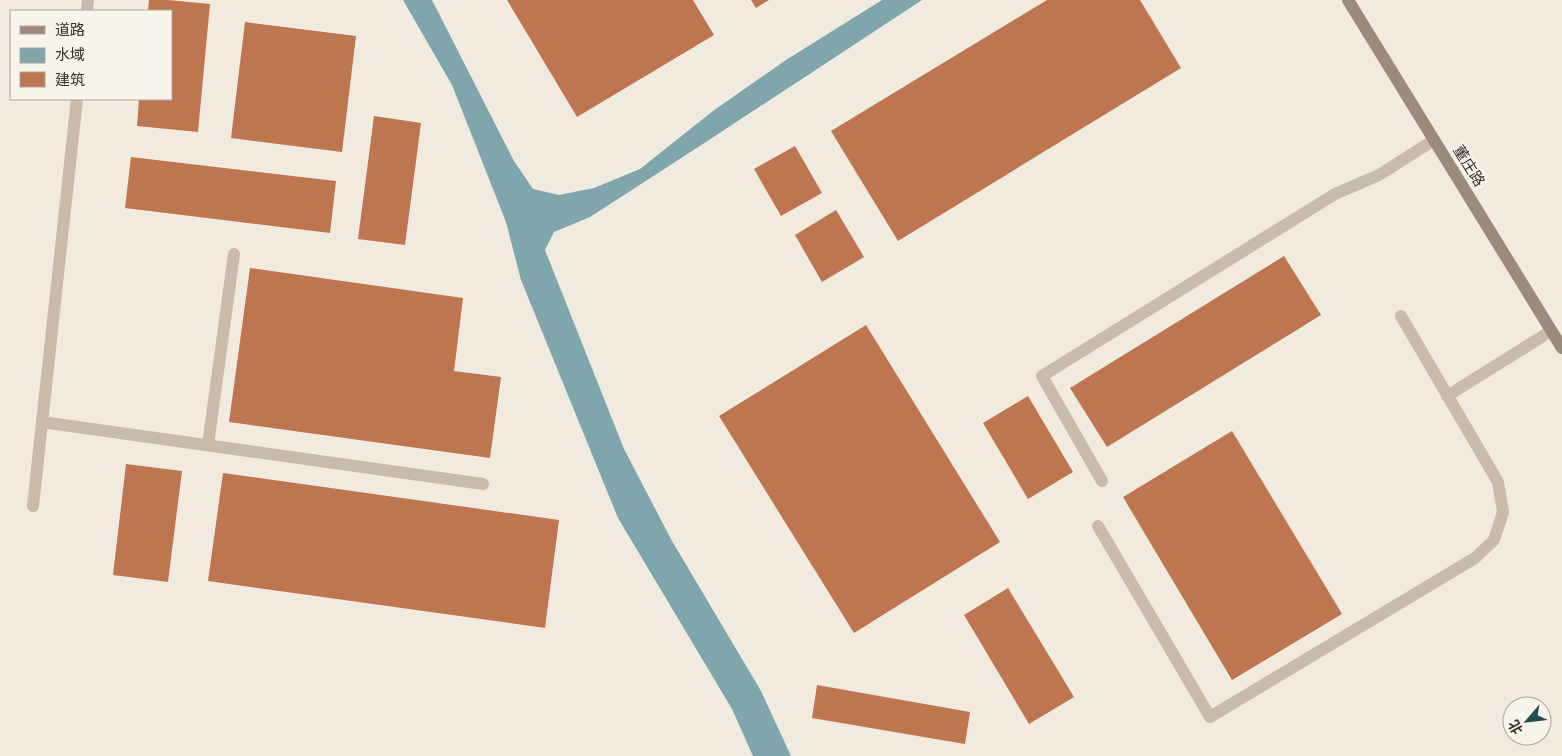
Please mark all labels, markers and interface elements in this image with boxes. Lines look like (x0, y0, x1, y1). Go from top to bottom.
legend (10, 10, 172, 100)
text: 道路 (55, 20, 85, 41)
text: 水域 (55, 45, 85, 66)
text: 建筑 (55, 70, 85, 91)
street label: 董庄路 (1448, 142, 1489, 191)
north arrow (1502, 696, 1552, 746)
text: 北 (1504, 716, 1529, 738)

